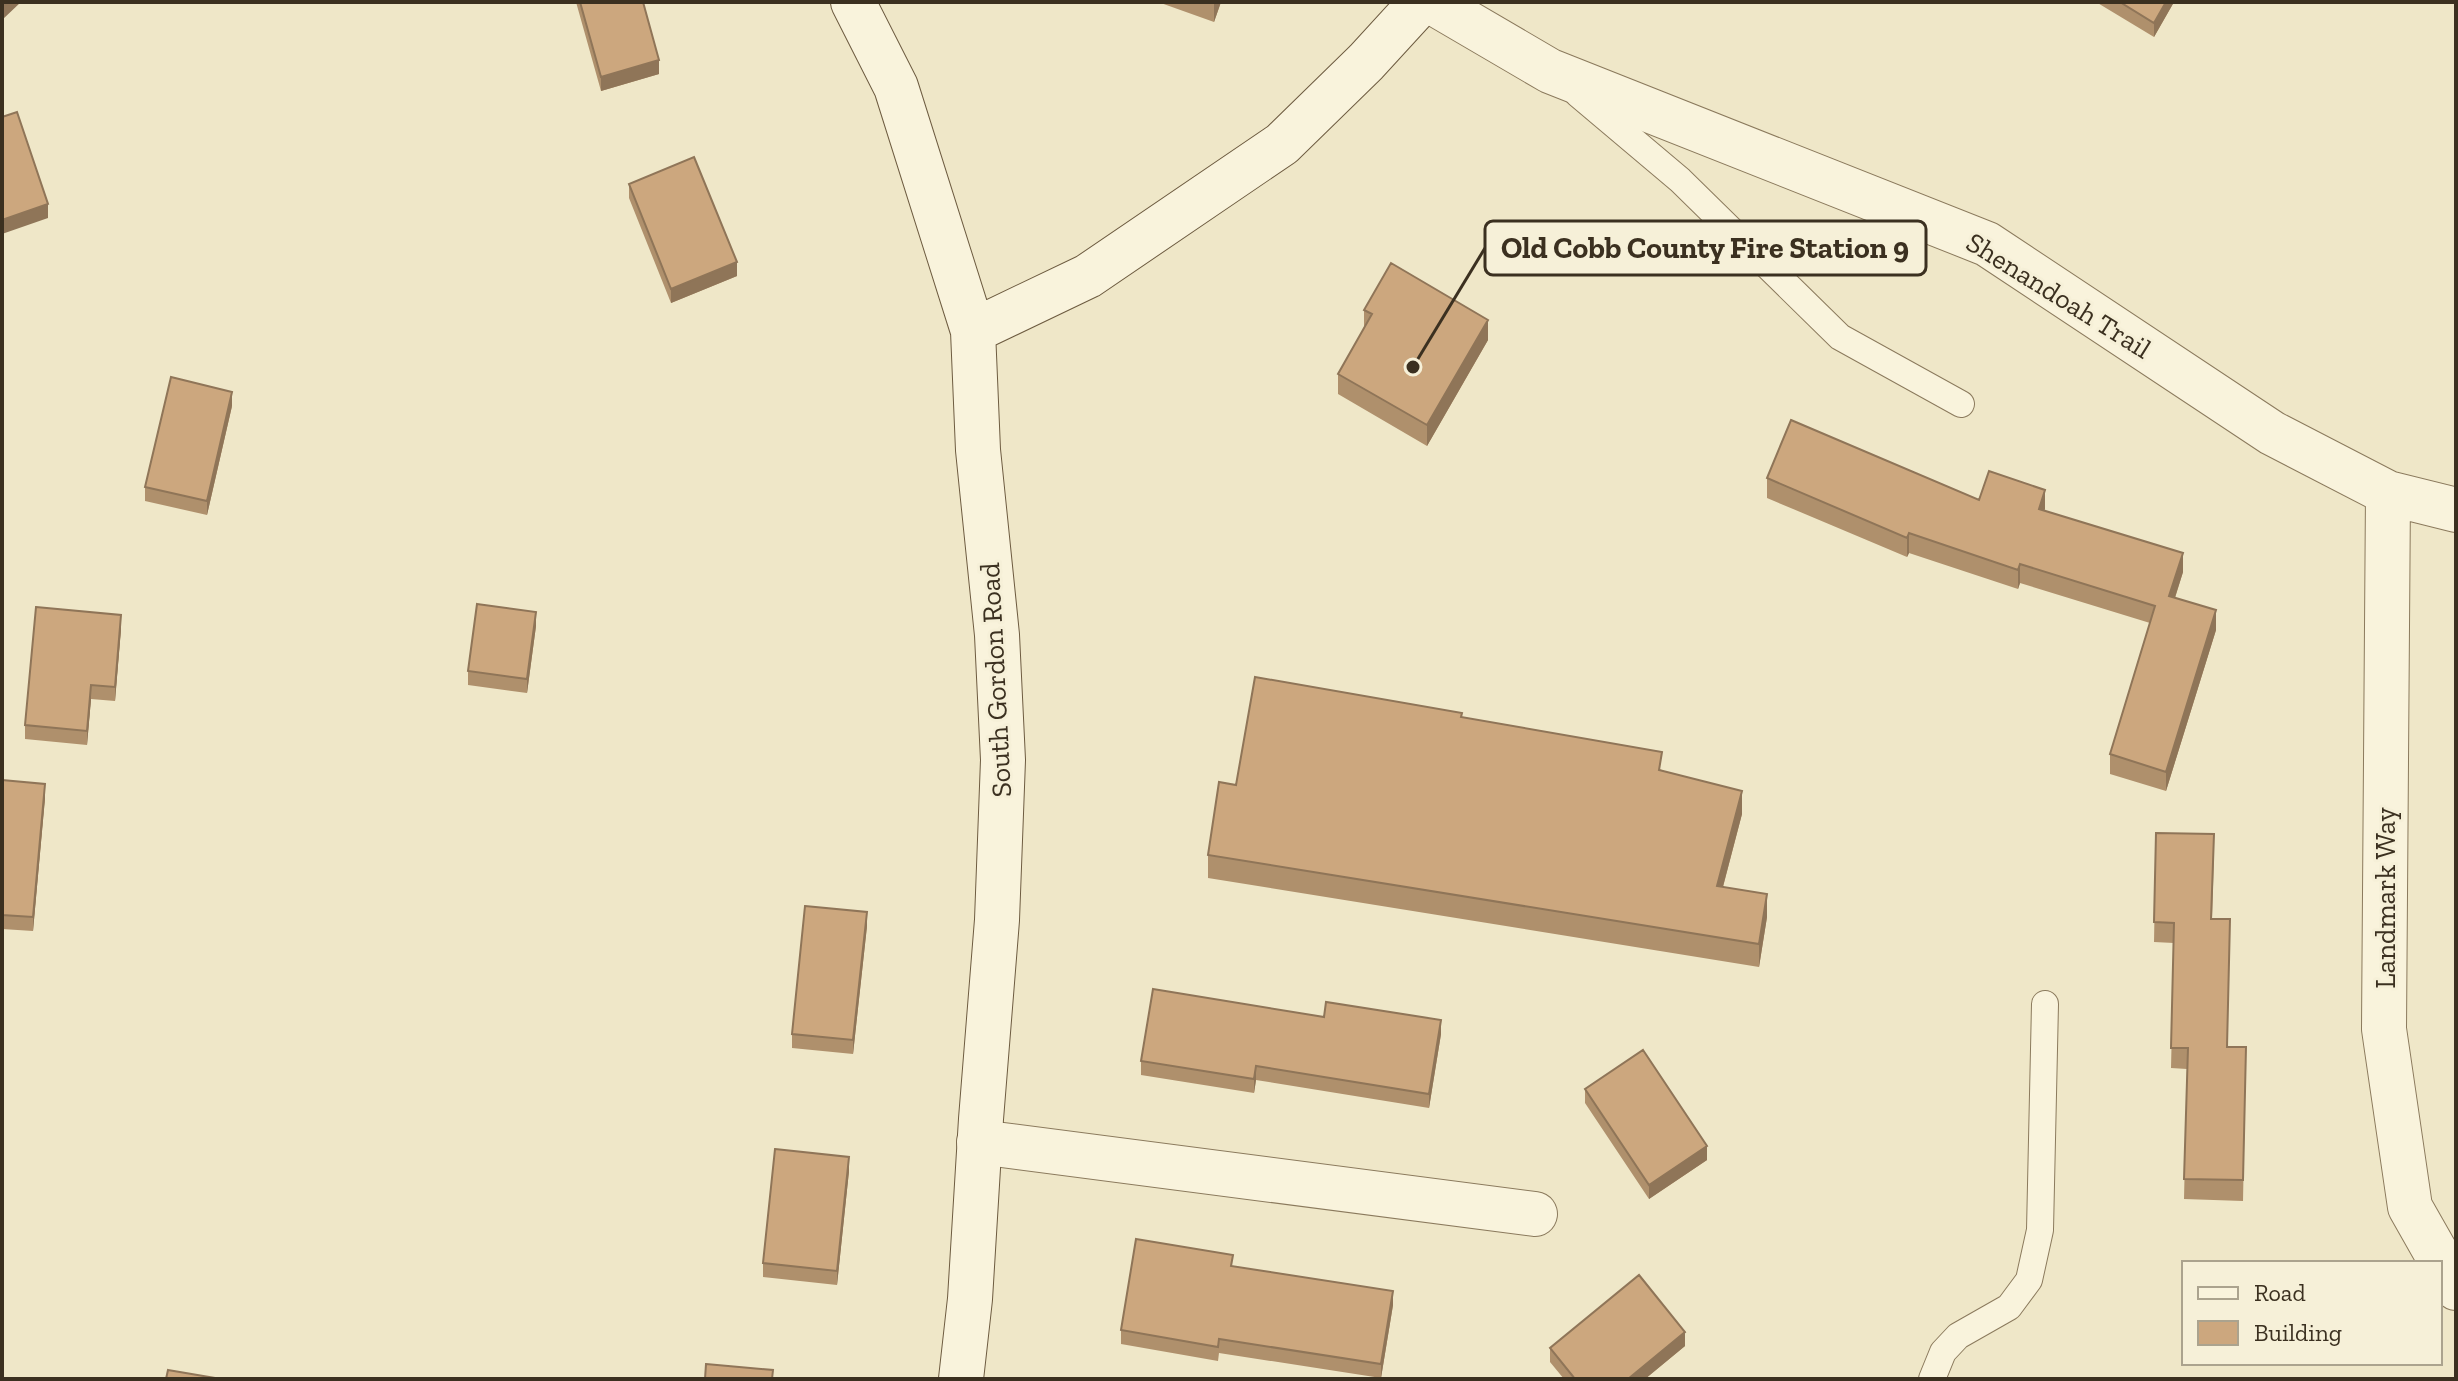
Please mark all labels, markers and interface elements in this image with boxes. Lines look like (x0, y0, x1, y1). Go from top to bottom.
callout: Old Cobb County Fire Station 9 (1485, 221, 1926, 275)
street label: Shenandoah Trail (1960, 225, 2157, 365)
text: Old Cobb County Fire Station 9 (1501, 230, 1909, 266)
street label: South Gordon Road (973, 562, 1018, 798)
street label: Landmark Way (2369, 806, 2402, 989)
legend (2182, 1261, 2442, 1365)
text: Road (2254, 1278, 2306, 1307)
text: Building (2254, 1318, 2342, 1347)

